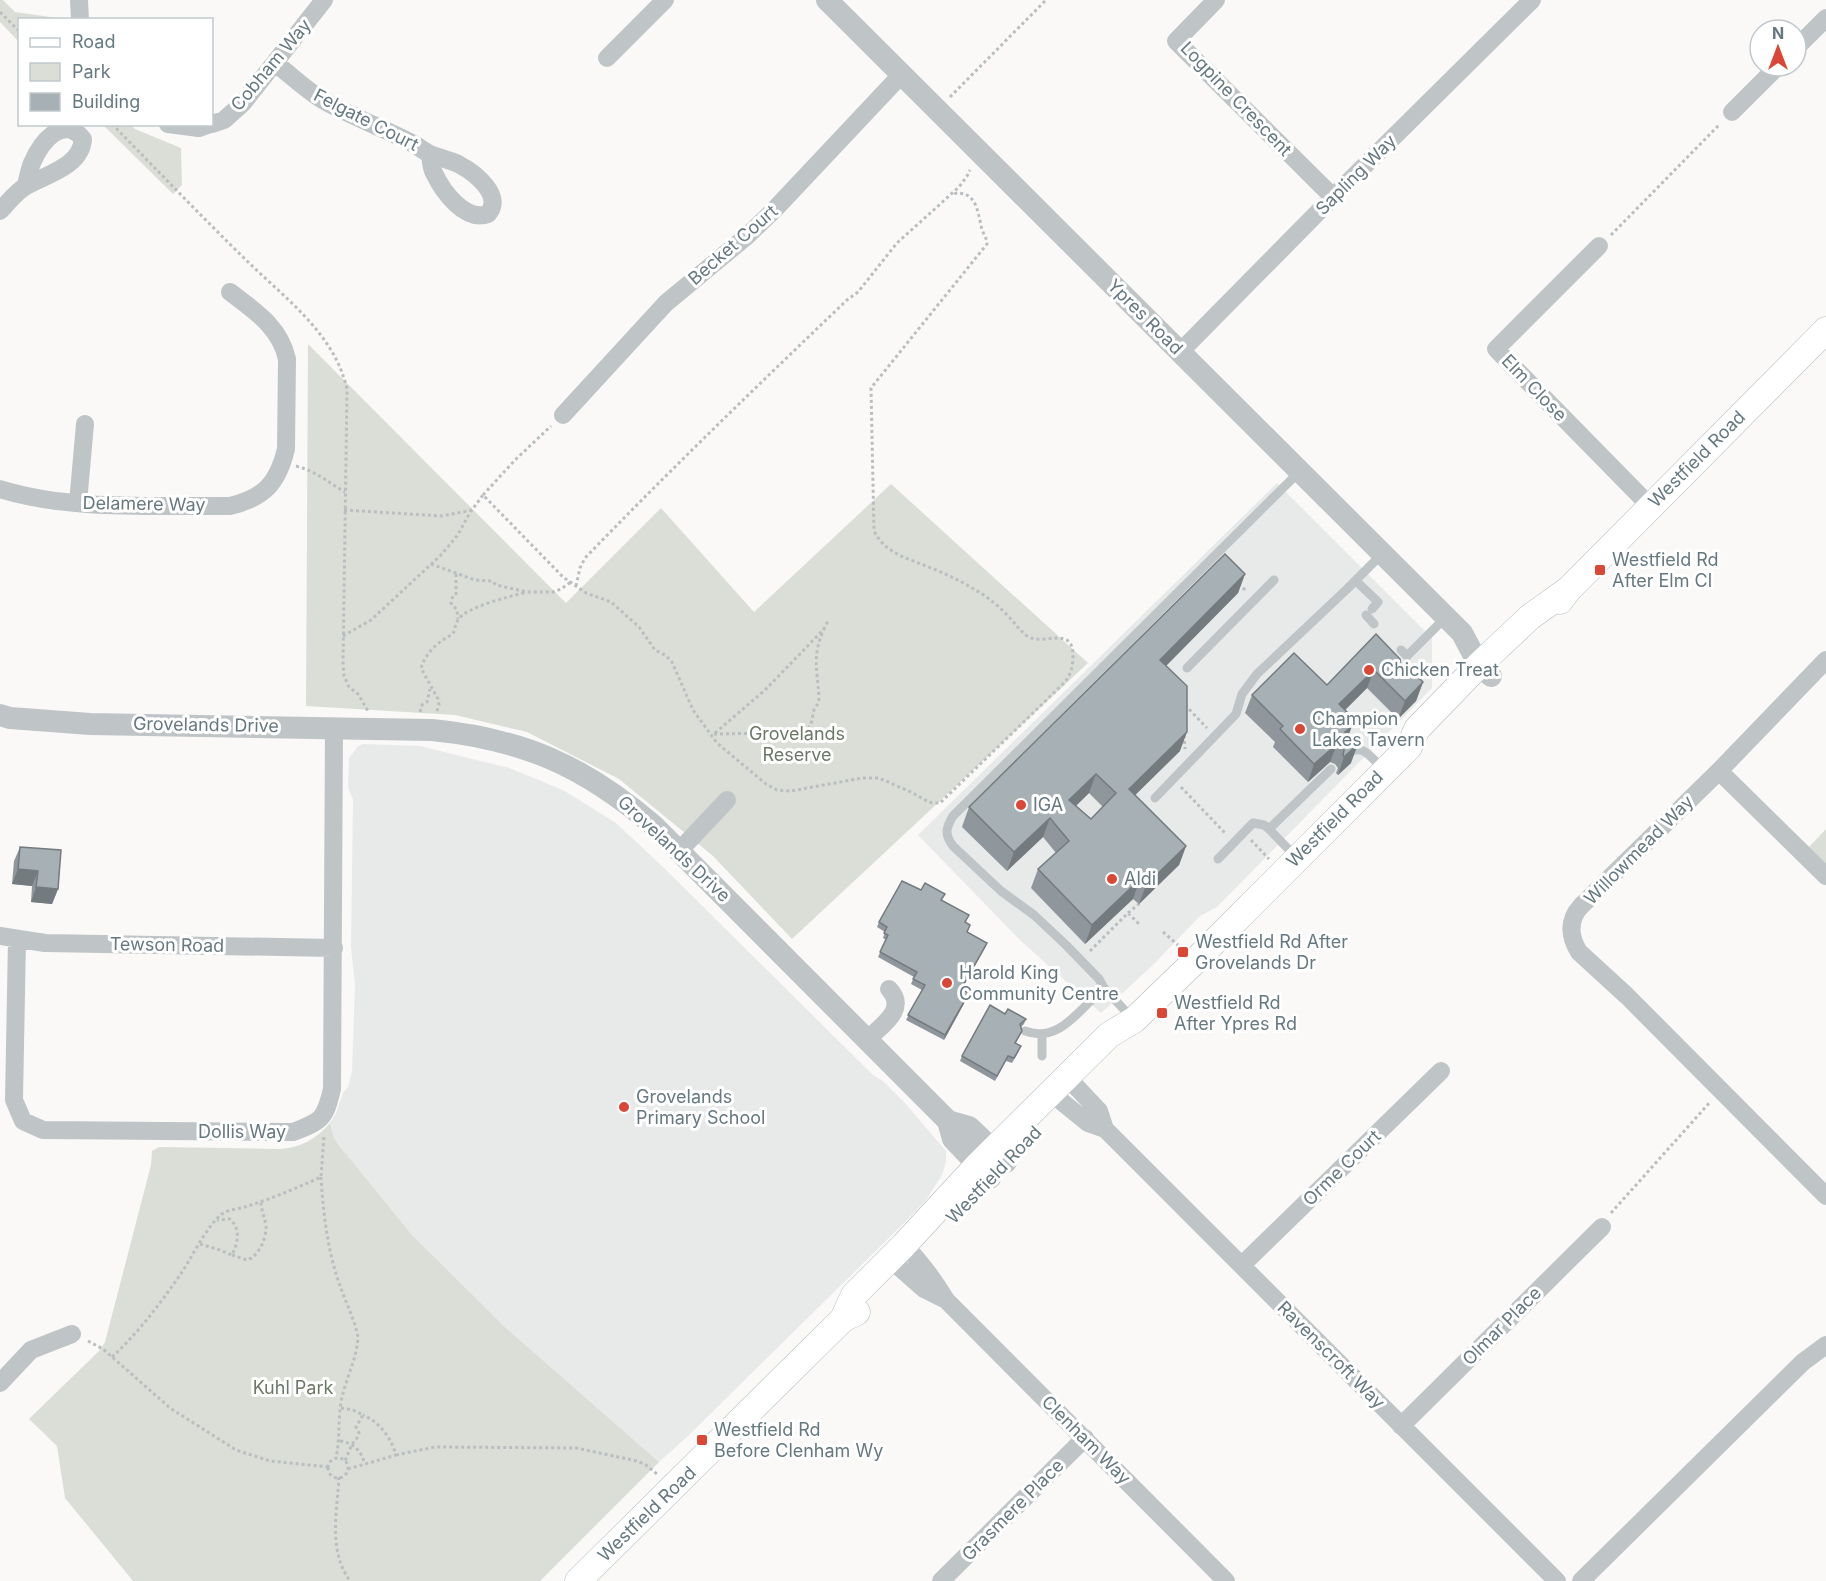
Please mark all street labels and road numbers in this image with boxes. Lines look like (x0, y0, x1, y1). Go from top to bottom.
street label: Cobham Way (226, 15, 315, 115)
street label: Logpine Crescent (1177, 37, 1296, 160)
street label: Felgate Court (310, 84, 422, 155)
street label: Sapling Way (1311, 130, 1400, 219)
street label: Becket Court (684, 200, 782, 289)
street label: Ypres Road (1103, 275, 1187, 359)
street label: Elm Close (1498, 350, 1571, 425)
street label: Westfield Road (1644, 406, 1749, 511)
street label: Delamere Way (82, 492, 206, 515)
street label: Grovelands Drive (133, 713, 279, 736)
street label: Westfield Road (1282, 766, 1387, 871)
street label: Grovelands Drive (614, 791, 735, 906)
street label: Willowmead Way (1580, 791, 1697, 908)
street label: Tewson Road (110, 933, 224, 956)
street label: Dollis Way (198, 1121, 286, 1142)
street label: Westfield Road (942, 1121, 1046, 1228)
street label: Orme Court (1299, 1125, 1385, 1210)
street label: Olmar Place (1458, 1282, 1545, 1369)
street label: Ravenscroft Way (1273, 1297, 1389, 1413)
street label: Clenham Way (1038, 1391, 1135, 1488)
street label: Grasmere Place (958, 1455, 1068, 1565)
street label: Westfield Road (593, 1462, 700, 1566)

